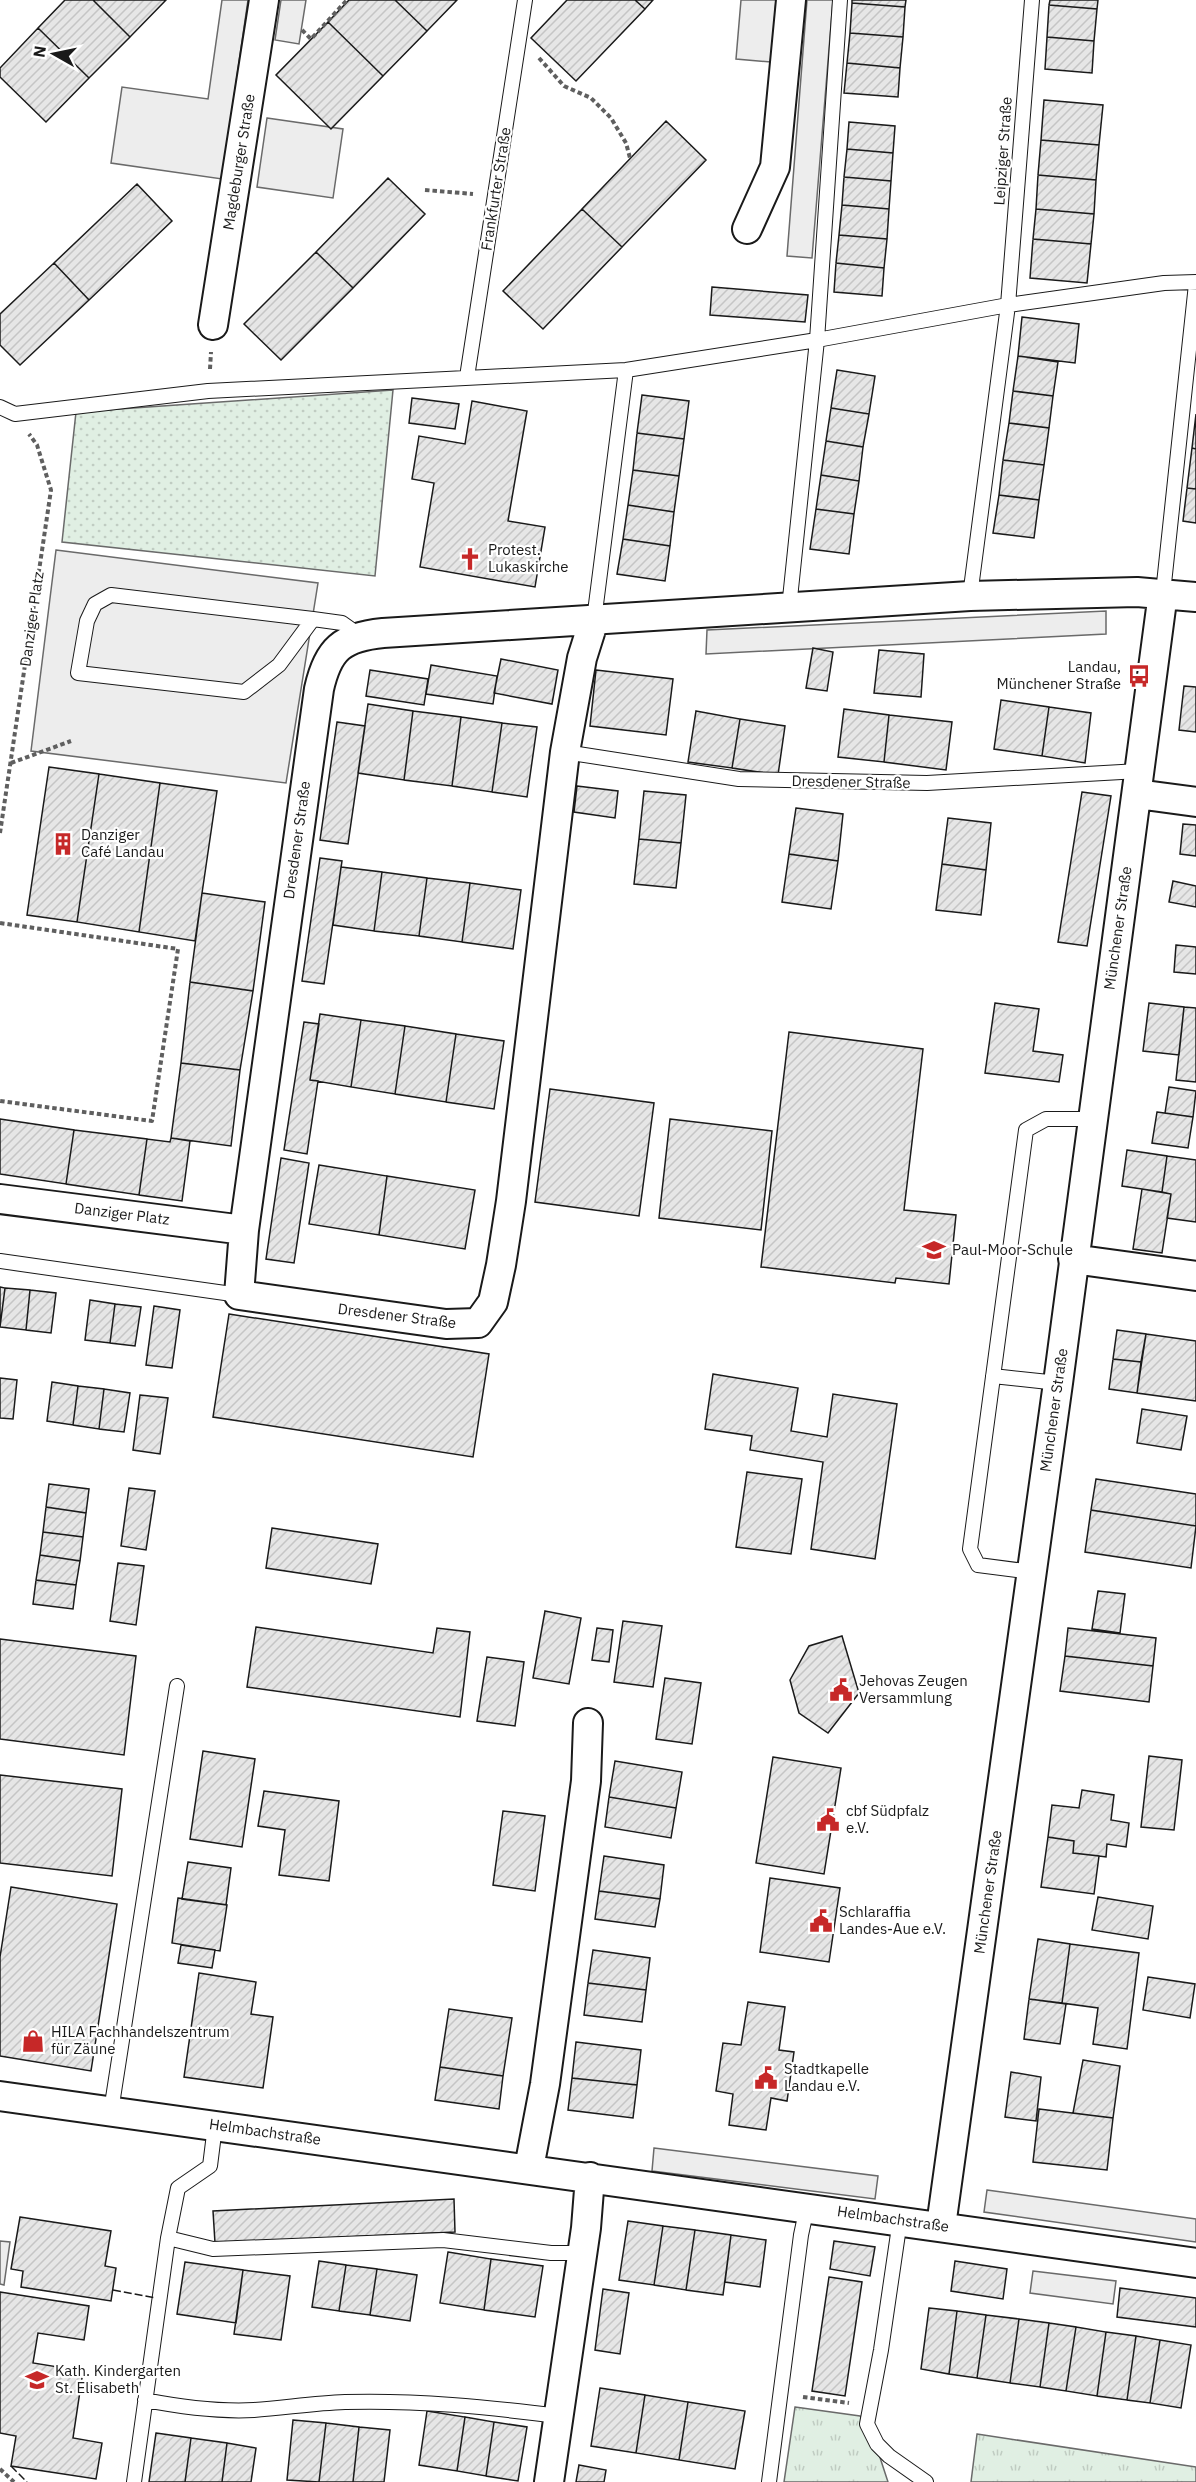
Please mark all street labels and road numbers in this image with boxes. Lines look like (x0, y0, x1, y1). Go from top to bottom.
street label: Magdeburger Straße (218, 92, 259, 231)
street label: Leipziger Straße (989, 96, 1016, 206)
street label: Frankfurter Straße (476, 126, 515, 252)
street label: Danziger Platz (15, 570, 48, 668)
street label: Dresdener Straße (791, 771, 911, 792)
street label: Dresdener Straße (279, 780, 314, 900)
street label: Münchener Straße (1099, 865, 1136, 991)
street label: Danziger Platz (73, 1198, 171, 1229)
street label: Dresdener Straße (337, 1299, 457, 1332)
street label: Münchener Straße (1035, 1347, 1072, 1473)
street label: Münchener Straße (969, 1829, 1006, 1955)
street label: Helmbachstraße (208, 2114, 322, 2149)
street label: Helmbachstraße (836, 2201, 950, 2236)

